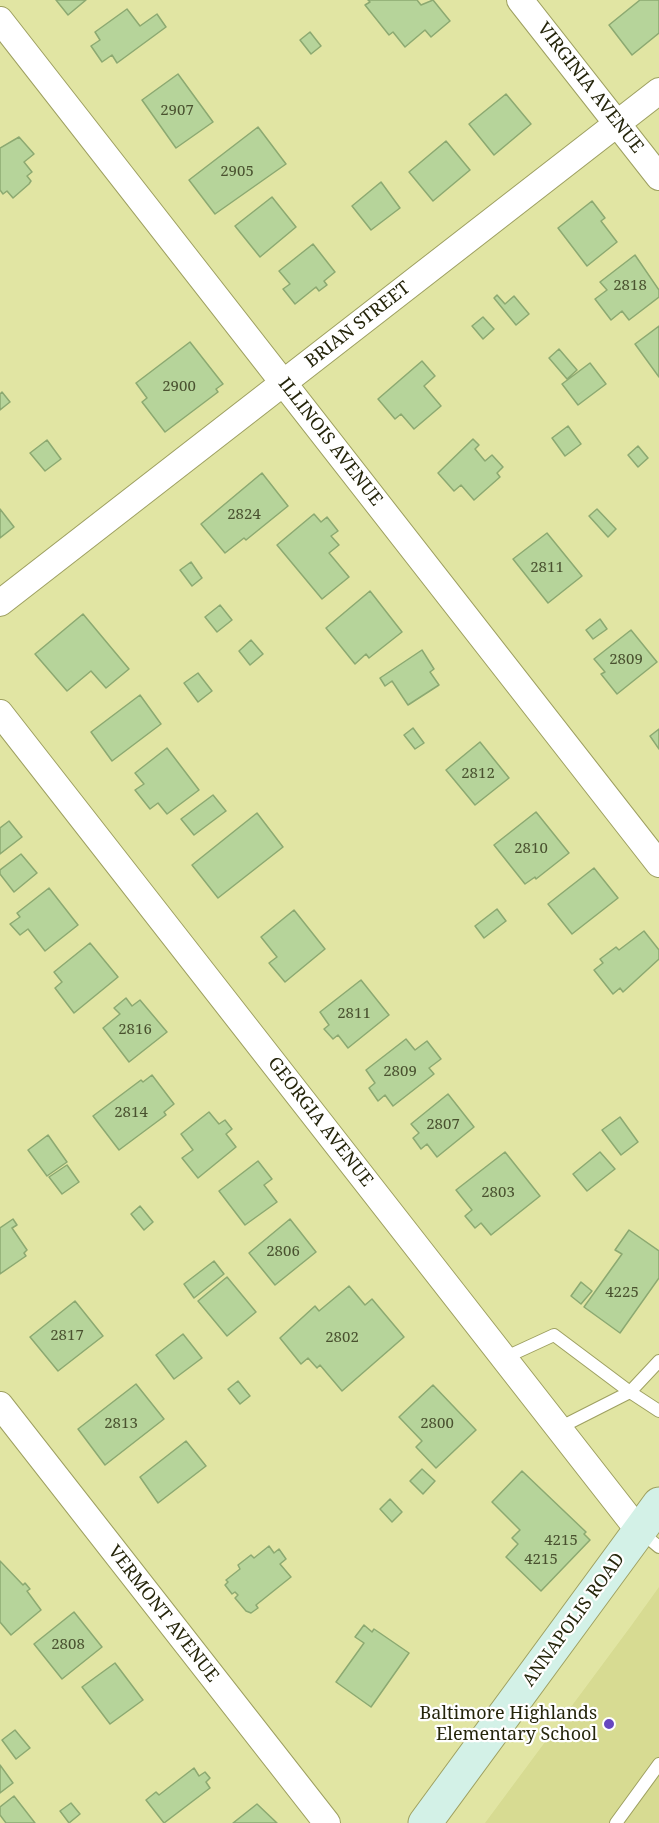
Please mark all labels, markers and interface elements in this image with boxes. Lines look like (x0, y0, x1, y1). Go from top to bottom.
street label: VIRGINIA AVENUE (532, 18, 648, 158)
house number: 2907 (160, 102, 194, 120)
house number: 2905 (220, 163, 254, 181)
street label: BRIAN STREET (301, 277, 415, 373)
house number: 2818 (613, 277, 647, 295)
street label: ILLINOIS AVENUE (273, 374, 387, 510)
house number: 2900 (162, 378, 196, 396)
house number: 2824 (227, 506, 261, 524)
house number: 2811 (530, 559, 564, 577)
house number: 2809 (609, 651, 643, 669)
house number: 2812 (461, 765, 495, 783)
house number: 2810 (514, 840, 548, 858)
house number: 2811 (337, 1005, 371, 1023)
house number: 2816 (118, 1021, 152, 1039)
street label: GEORGIA AVENUE (263, 1053, 377, 1191)
house number: 2809 (383, 1063, 417, 1081)
house number: 2814 (114, 1104, 148, 1122)
house number: 2807 (426, 1116, 460, 1134)
house number: 2803 (481, 1184, 515, 1202)
house number: 2806 (266, 1243, 300, 1261)
house number: 4225 (605, 1284, 639, 1302)
house number: 2817 (50, 1327, 84, 1345)
house number: 2802 (325, 1329, 359, 1347)
house number: 2813 (104, 1415, 138, 1433)
house number: 2800 (420, 1415, 454, 1433)
house number: 4215 (544, 1532, 578, 1550)
street label: VERMONT AVENUE (103, 1541, 223, 1687)
street label: ANNAPOLIS ROAD (518, 1549, 630, 1691)
house number: 4215 (524, 1551, 558, 1569)
house number: 2808 (51, 1636, 85, 1654)
place label: Baltimore Highlands Elementary School (420, 1703, 597, 1746)
marker: Baltimore Highlands Elementary School (602, 1717, 616, 1731)

